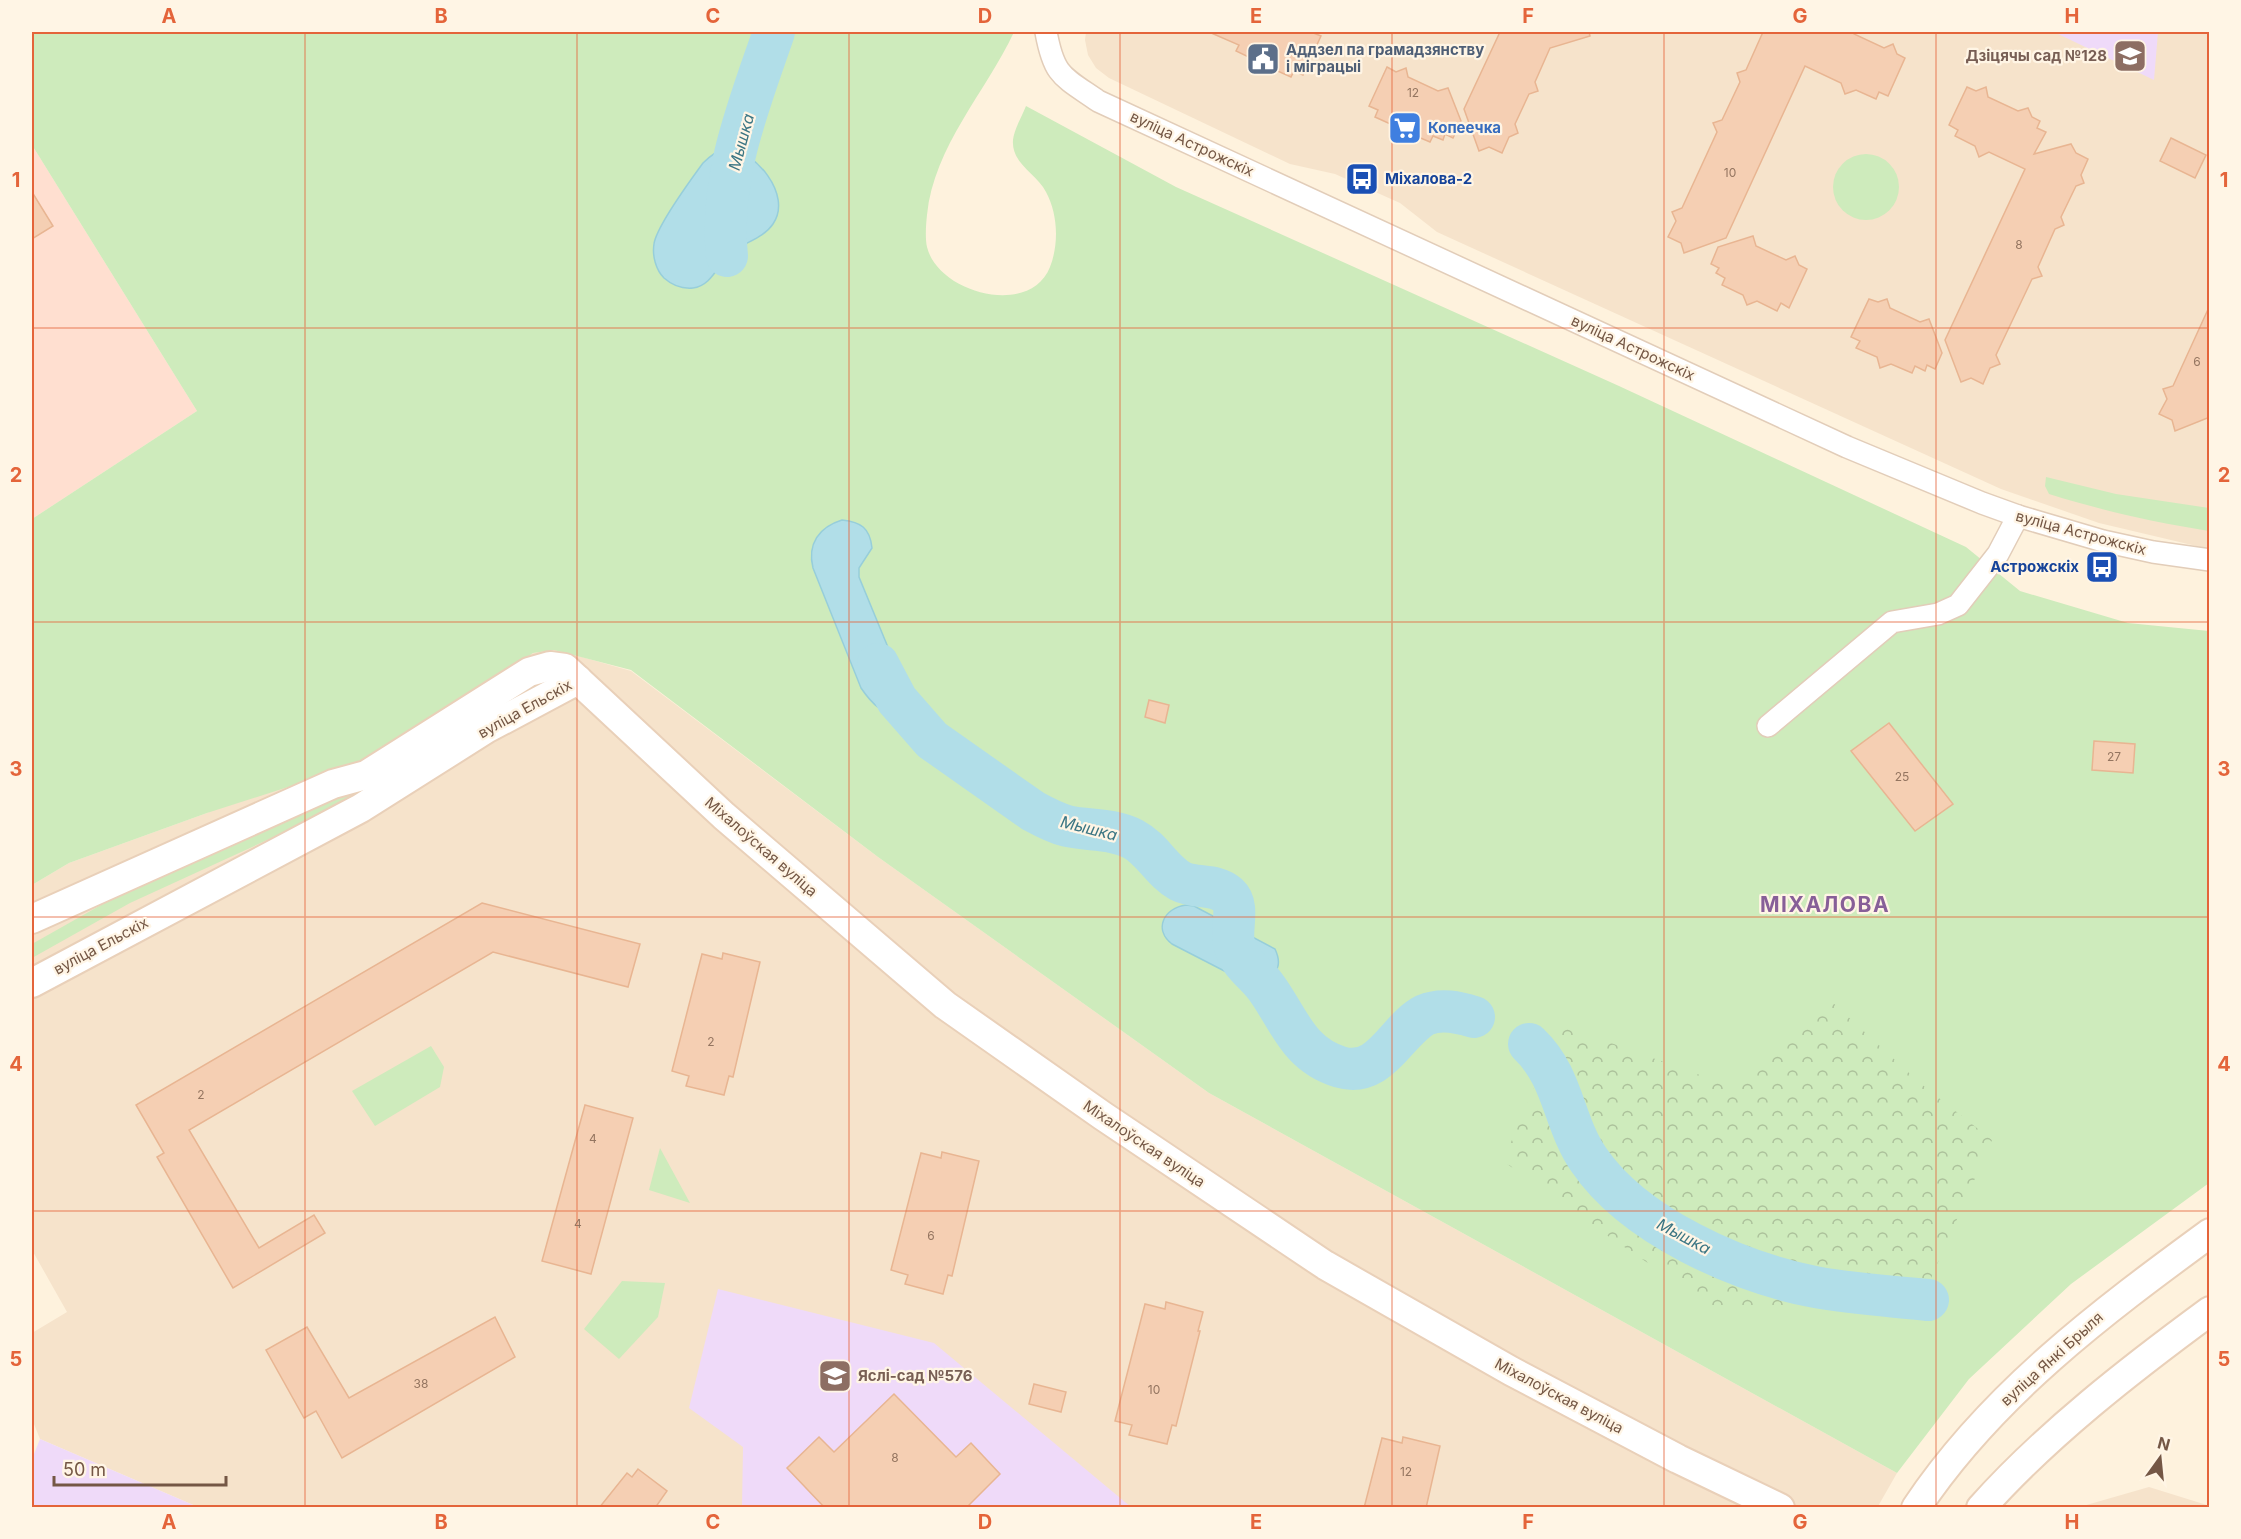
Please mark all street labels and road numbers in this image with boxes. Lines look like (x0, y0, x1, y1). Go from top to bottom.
street label: вуліца Астрожскіх (1127, 107, 1257, 181)
street label: вуліца Астрожскіх (1568, 311, 1698, 385)
street label: вуліца Астрожскіх (2014, 506, 2149, 559)
street label: вуліца Ельскіх (474, 675, 575, 742)
street label: Міхалоўская вуліца (701, 793, 821, 901)
street label: вуліца Ельскіх (50, 913, 151, 979)
street label: Міхалоўская вуліца (1080, 1096, 1209, 1191)
street label: вуліца Янкі Брыля (1996, 1308, 2107, 1410)
street label: Міхалоўская вуліца (1492, 1354, 1627, 1437)

